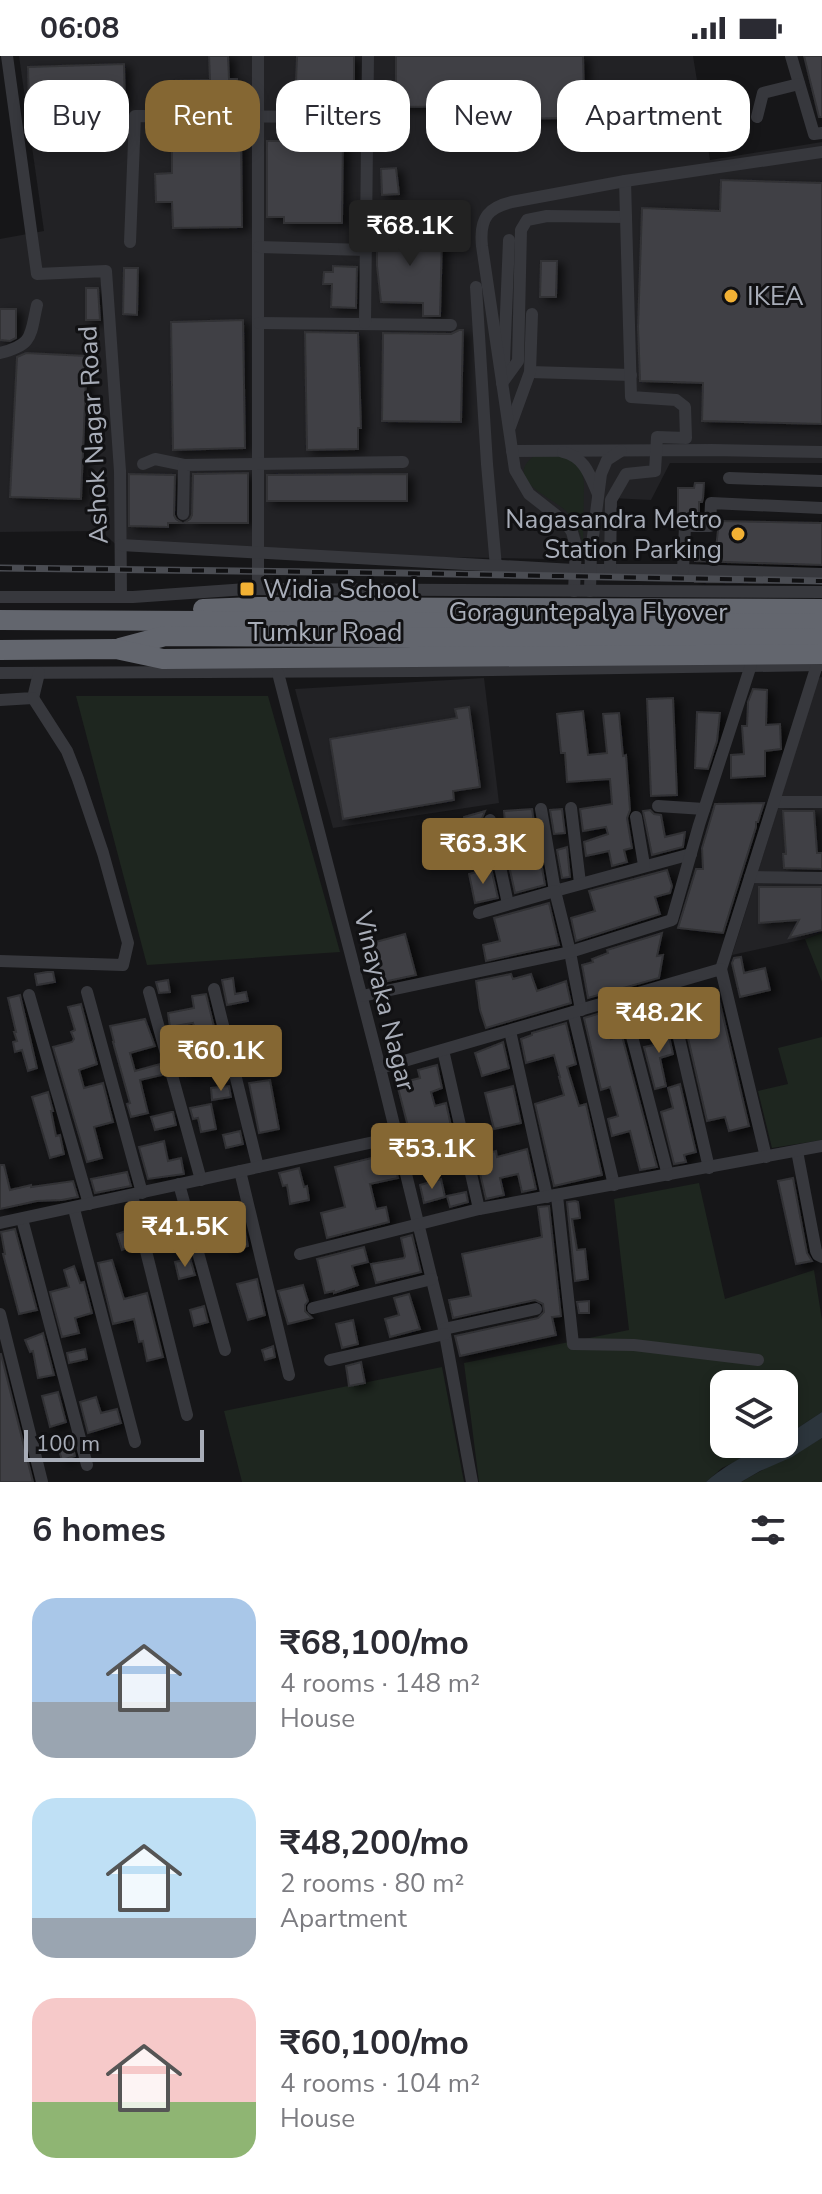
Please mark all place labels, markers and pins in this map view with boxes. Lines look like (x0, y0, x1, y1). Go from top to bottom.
pin: ₹68.1K (345, 200, 475, 268)
place label: IKEA (747, 279, 804, 314)
marker: IKEA (722, 287, 740, 305)
place label: Nagasandra Metro Station Parking (505, 502, 722, 567)
marker: Nagasandra Metro Station Parking (729, 525, 747, 543)
place label: Widia School (263, 572, 419, 607)
marker: Widia School (238, 580, 256, 598)
pin: ₹63.3K (418, 818, 548, 886)
pin: ₹48.2K (594, 987, 724, 1055)
pin: ₹60.1K (156, 1025, 286, 1093)
pin: ₹53.1K (367, 1123, 497, 1191)
pin: ₹41.5K (120, 1201, 250, 1269)

